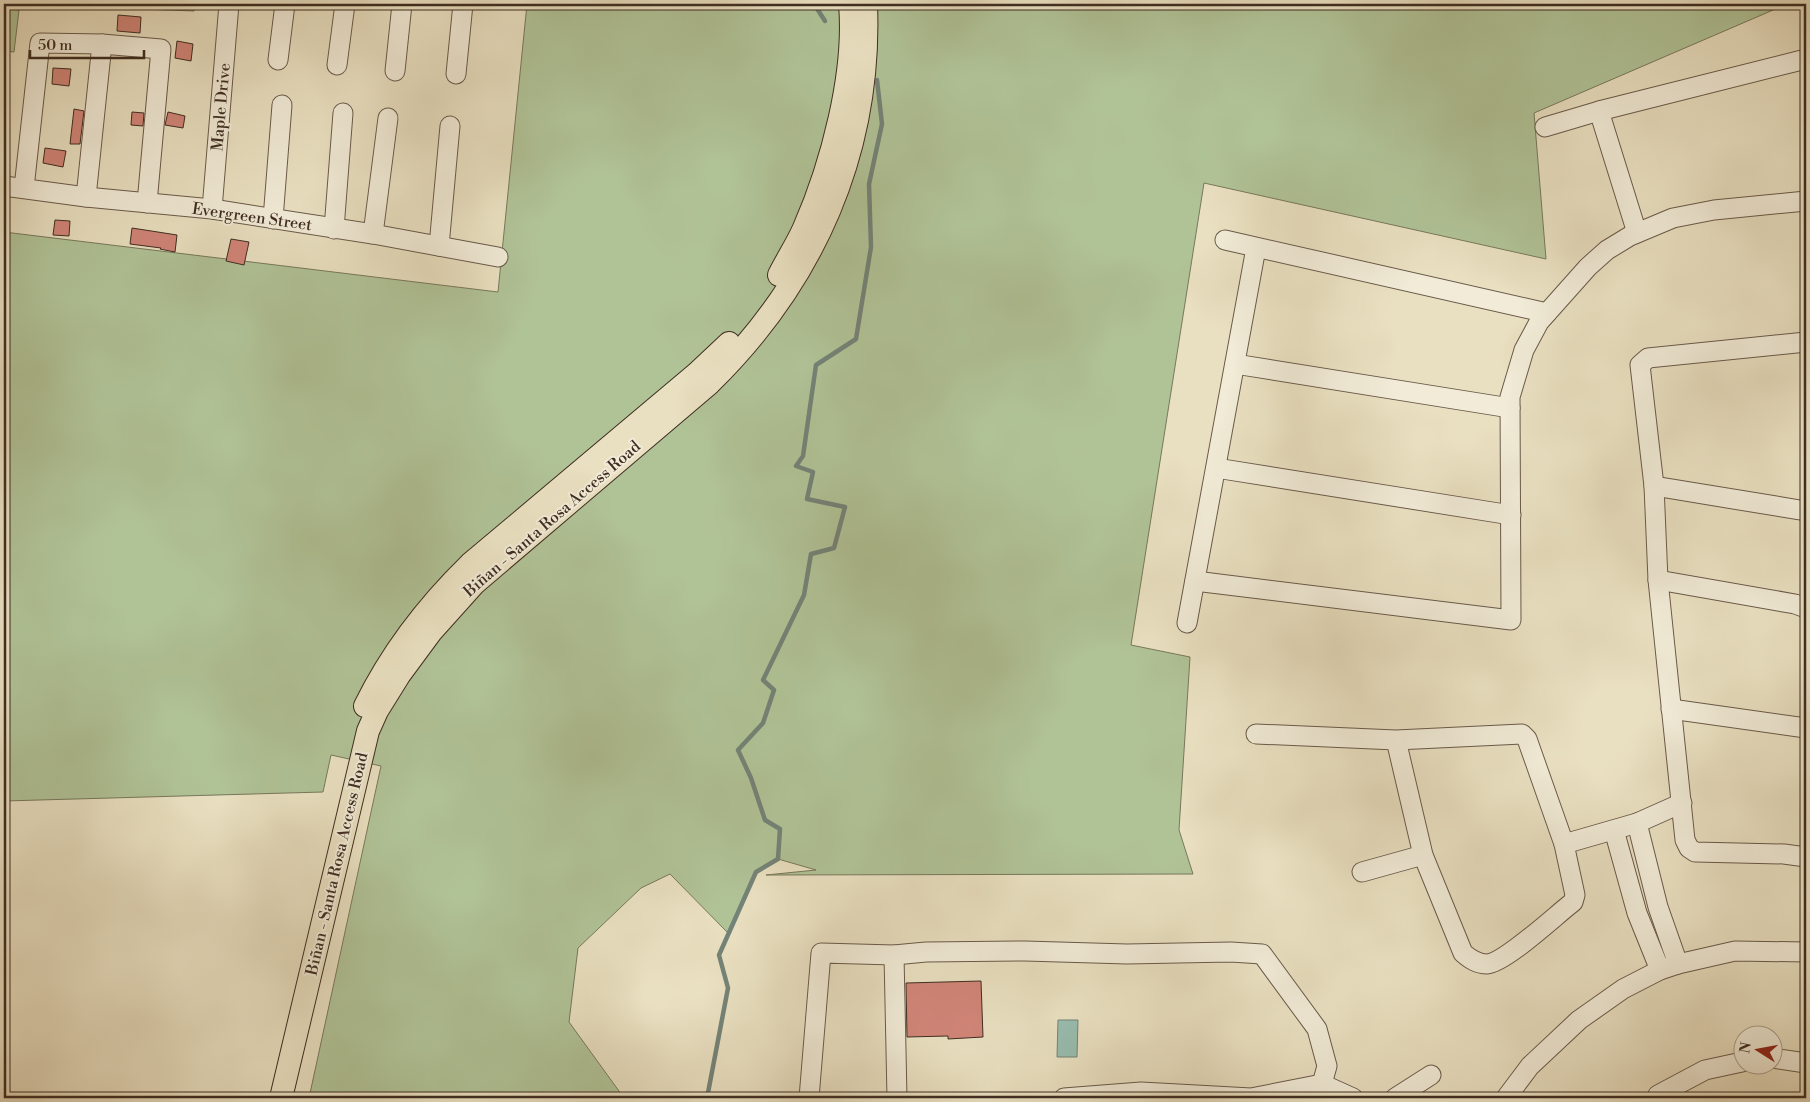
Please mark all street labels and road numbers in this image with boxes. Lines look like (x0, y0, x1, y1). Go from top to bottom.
street label: Maple Drive (207, 62, 235, 152)
street label: Evergreen Street (191, 199, 314, 235)
street label: Biñan - Santa Rosa Access Road (459, 437, 645, 602)
street label: Biñan - Santa Rosa Access Road (301, 751, 372, 978)

